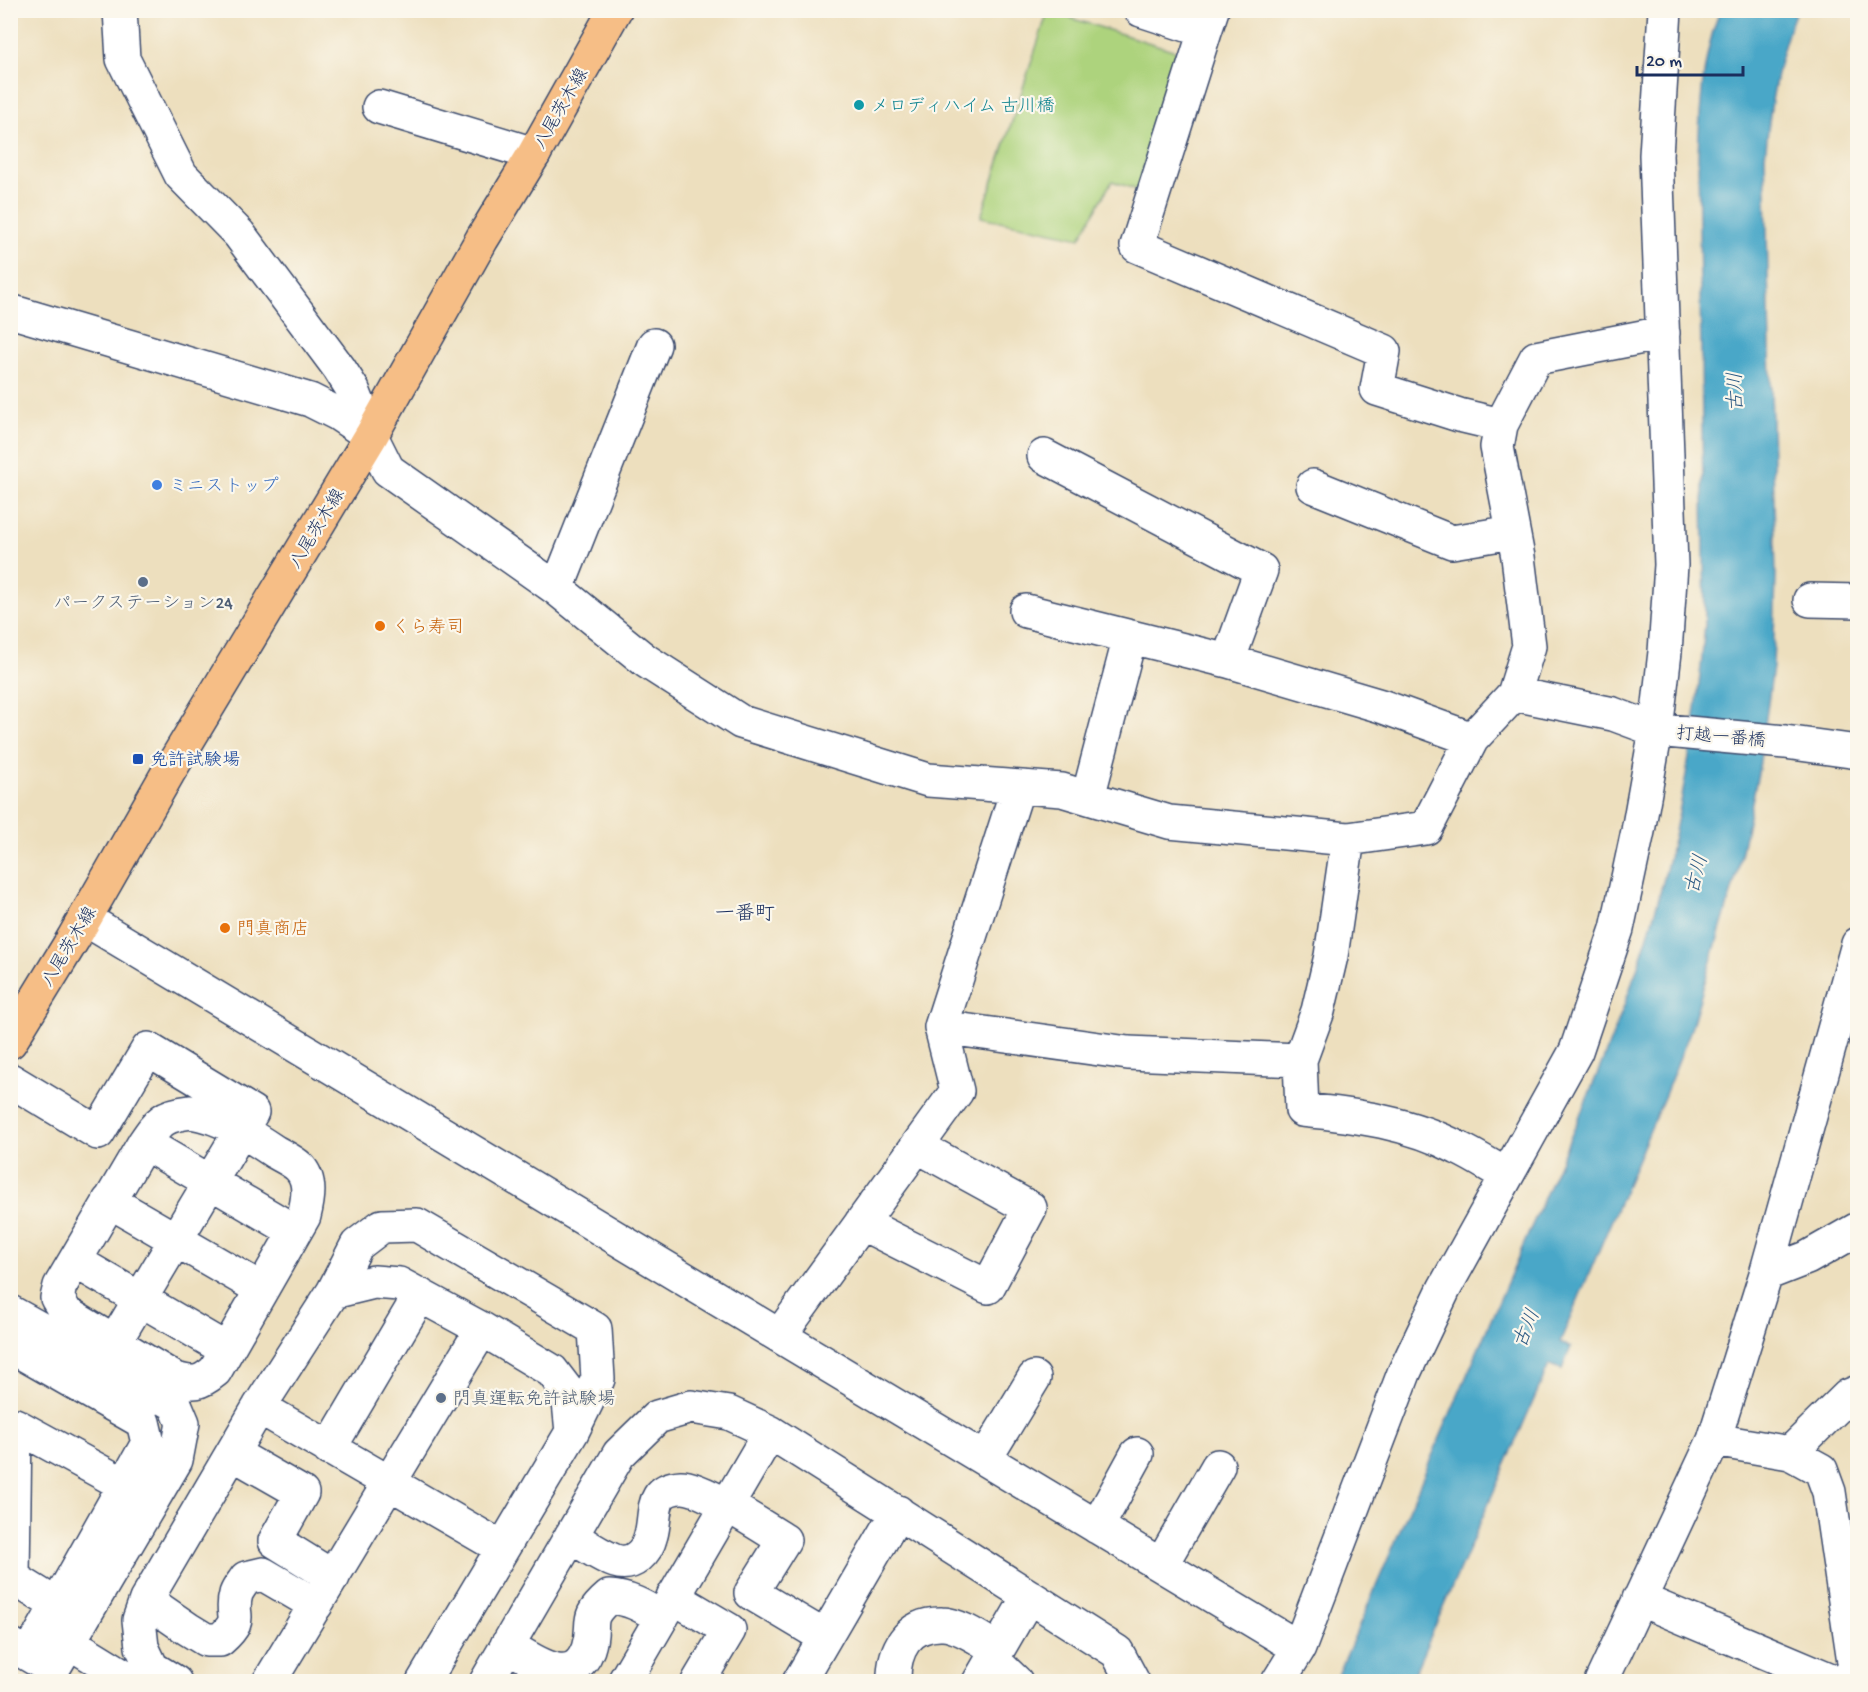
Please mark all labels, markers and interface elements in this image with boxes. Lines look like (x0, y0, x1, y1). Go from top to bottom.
scale bar (1637, 39, 1744, 77)
text: 20 m (1646, 52, 1682, 73)
street label: 八尾茨木線 (530, 65, 594, 153)
place label: メロディハイム 古川橋 (871, 96, 1055, 118)
marker: メロディハイム 古川橋 (852, 98, 866, 112)
water label: 古川 (1725, 372, 1749, 412)
place label: ミニストップ (169, 476, 279, 498)
marker: ミニストップ (150, 478, 164, 492)
street label: 八尾茨木線 (285, 485, 350, 573)
marker: パークステーション24 (136, 575, 150, 589)
place label: パークステーション24 (53, 594, 233, 615)
place label: くら寿司 (392, 617, 464, 639)
marker: くら寿司 (373, 619, 387, 633)
street label: 打越一番橋 (1675, 723, 1767, 753)
place label: 免許試験場 (150, 750, 240, 772)
marker: 免許試験場 (131, 752, 145, 766)
water label: 古川 (1681, 852, 1715, 897)
street label: 八尾茨木線 (37, 903, 102, 991)
district label: 一番町 (715, 903, 775, 927)
place label: 門真商店 (237, 919, 309, 941)
marker: 門真商店 (218, 921, 232, 935)
water label: 古川 (1509, 1306, 1547, 1352)
place label: 門真運転免許試験場 (453, 1389, 615, 1411)
marker: 門真運転免許試験場 (434, 1391, 448, 1405)

